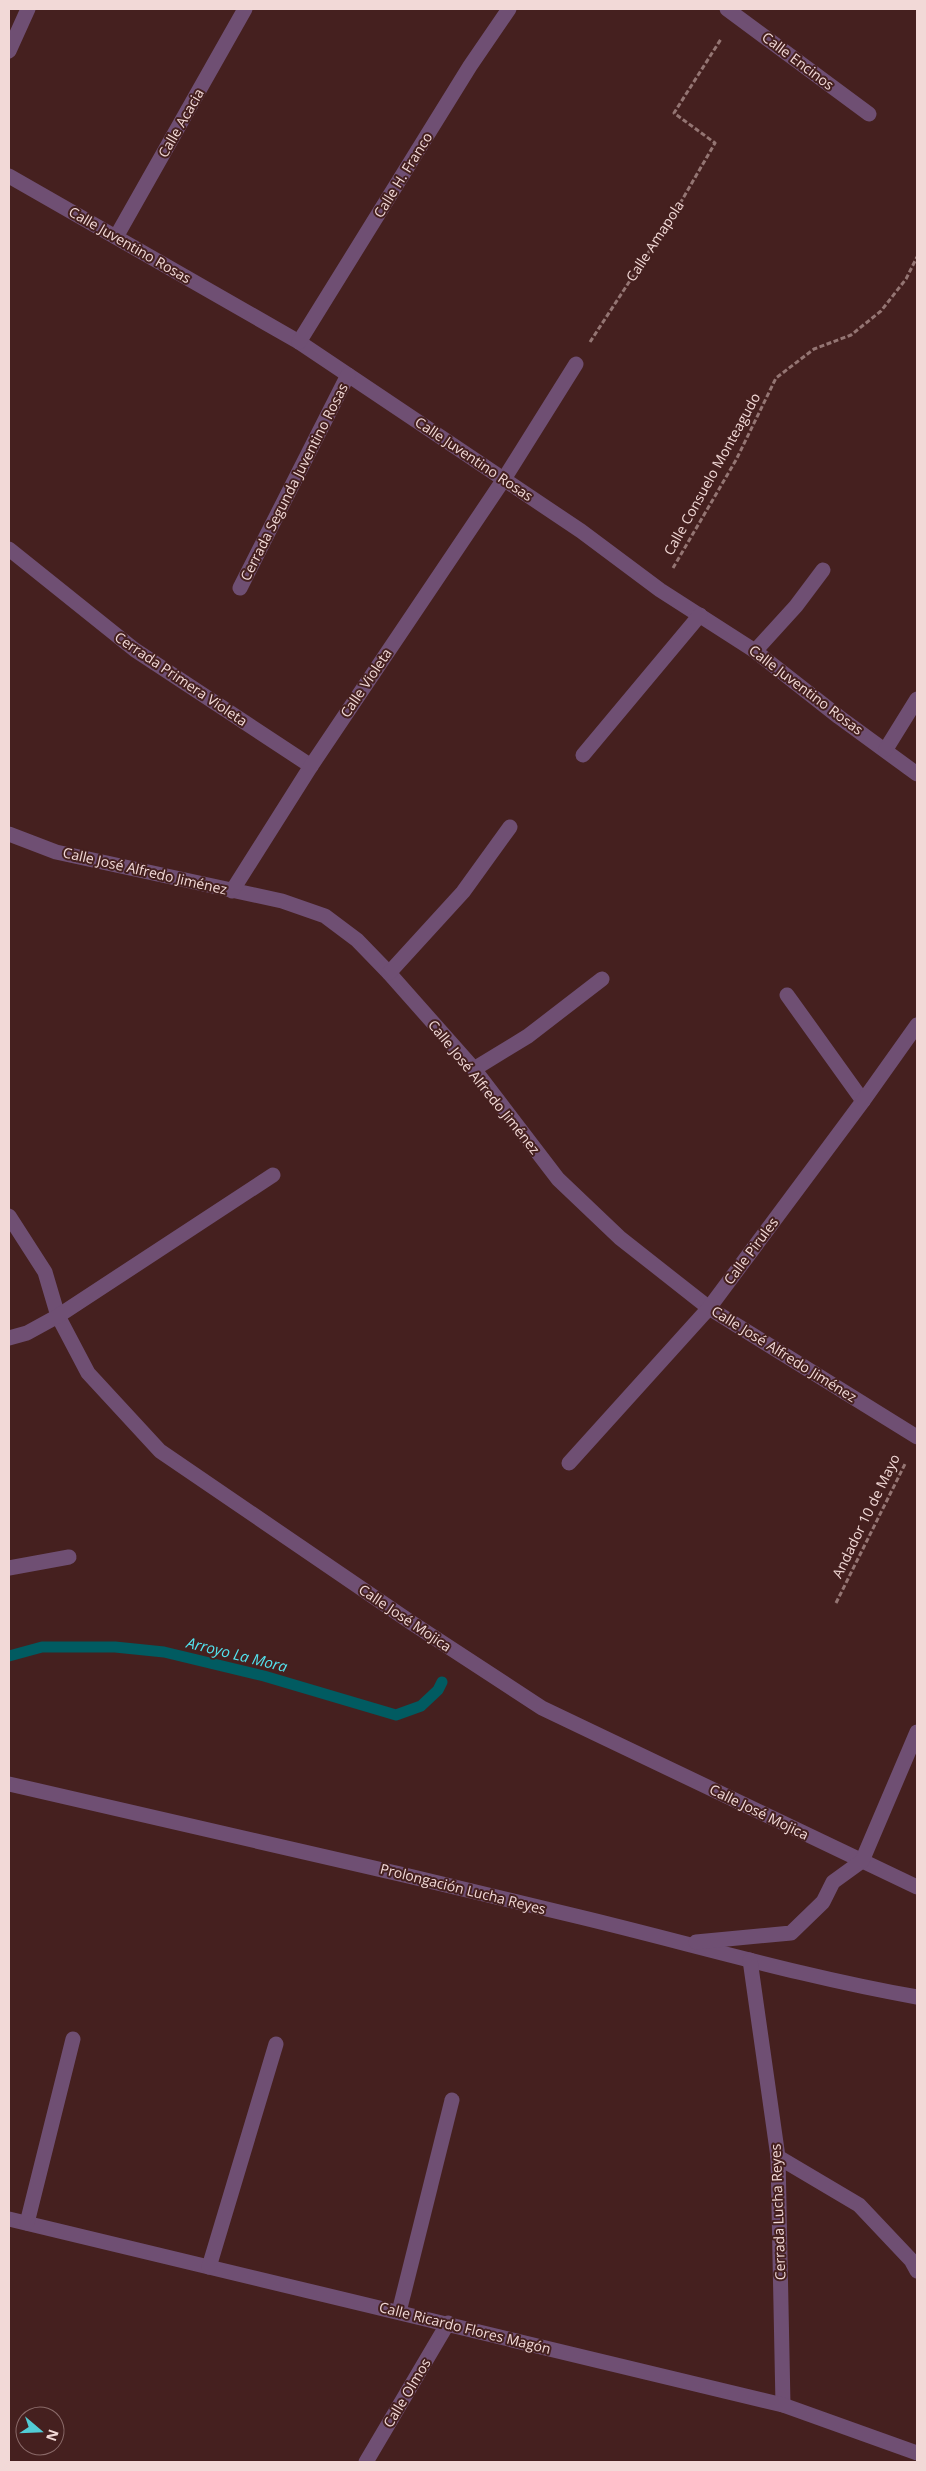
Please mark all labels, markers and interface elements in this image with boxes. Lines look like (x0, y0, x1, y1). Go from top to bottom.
street label: Calle Encinos (758, 27, 838, 94)
street label: Calle Acacia (153, 85, 208, 161)
street label: Calle H. Franco (369, 128, 436, 221)
street label: Calle Amapola (621, 197, 688, 285)
street label: Calle Juventino Rosas (66, 202, 195, 288)
street label: Cerrada Segunda Juventino Rosas (235, 379, 352, 584)
street label: Calle Consuelo Monteagudo (659, 389, 764, 558)
street label: Calle Juventino Rosas (412, 412, 537, 505)
street label: Cerrada Primera Violeta (111, 627, 251, 730)
street label: Calle Juventino Rosas (745, 640, 868, 739)
street label: Calle Violeta (335, 644, 396, 721)
street label: Calle José Alfredo Jiménez (61, 842, 229, 899)
street label: Calle José Alfredo Jiménez (424, 1015, 545, 1158)
street label: Calle Pirules (719, 1213, 782, 1288)
street label: Calle José Alfredo Jiménez (708, 1301, 861, 1406)
street label: Andador 10 de Mayo (827, 1451, 904, 1581)
street label: Calle José Mojica (355, 1579, 455, 1656)
water label: Arroyo La Mora (184, 1632, 290, 1676)
street label: Calle José Mojica (706, 1779, 812, 1844)
street label: Prolongación Lucha Reyes (378, 1859, 548, 1918)
street label: Cerrada Lucha Reyes (766, 2143, 789, 2281)
street label: Calle Ricardo Flores Magón (377, 2297, 553, 2358)
street label: Calle Olmos (378, 2354, 435, 2431)
north arrow (15, 2406, 65, 2456)
text: N (42, 2427, 64, 2444)

